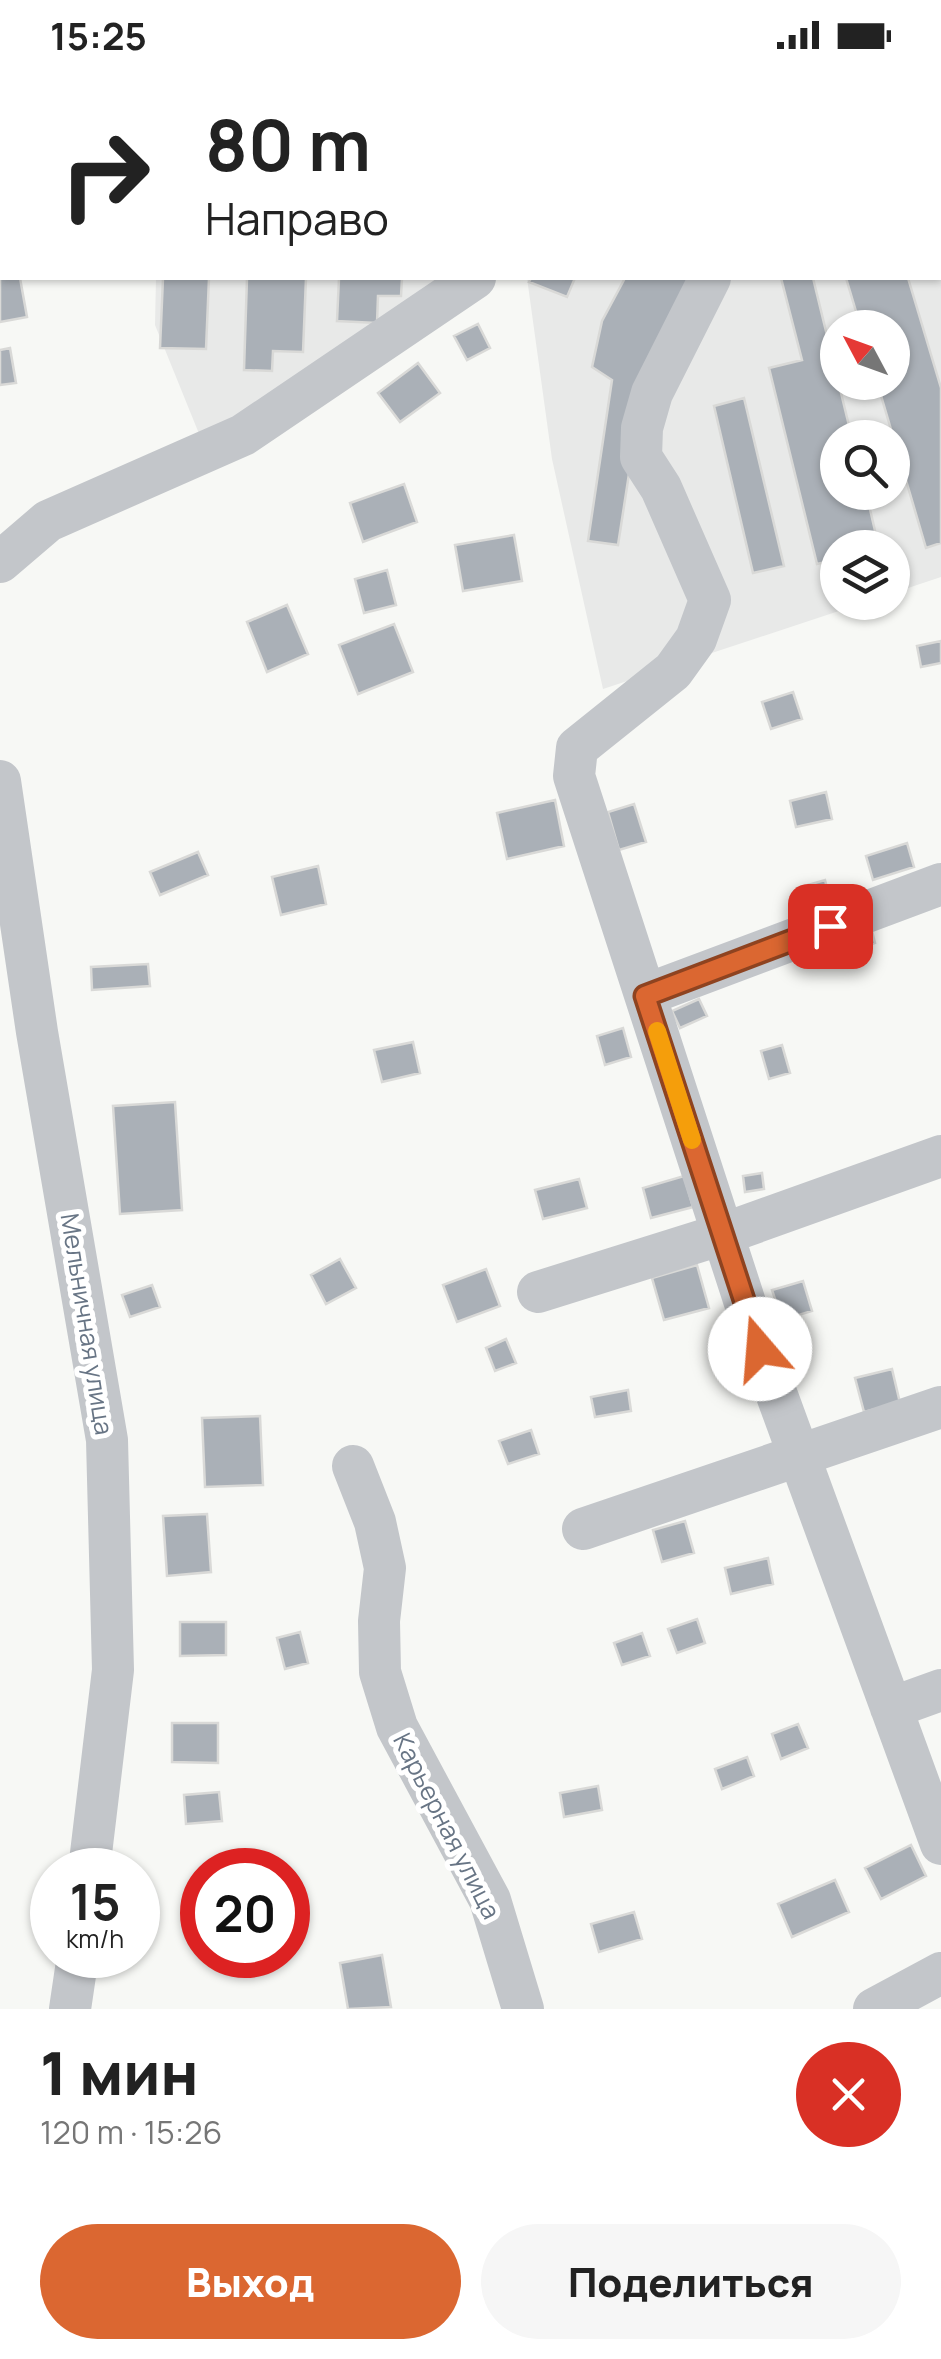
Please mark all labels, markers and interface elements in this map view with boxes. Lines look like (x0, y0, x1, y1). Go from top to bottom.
text: 15:25 (50, 9, 147, 61)
text: 80 m (205, 96, 371, 192)
icon: right (40, 110, 170, 240)
text: Направо (205, 187, 389, 249)
north arrow (820, 310, 910, 400)
map controls (820, 310, 910, 620)
button: search (820, 420, 910, 510)
button: layers (820, 530, 910, 620)
pin (788, 884, 873, 969)
icon: arrive (803, 899, 858, 954)
street label: Мельничная улица (53, 1211, 122, 1437)
position arrow (708, 1297, 812, 1401)
street label: Карьерная улица (385, 1727, 509, 1925)
speed limit sign: 20 (180, 1848, 310, 1978)
text: 15 (69, 1867, 121, 1935)
text: km/h (66, 1921, 124, 1956)
text: 1 мин (40, 2031, 199, 2113)
button: close (796, 2042, 901, 2147)
text: 120 m · 15:26 (40, 2110, 222, 2154)
button: Выход (40, 2224, 461, 2339)
button: Поделиться (481, 2224, 901, 2339)

